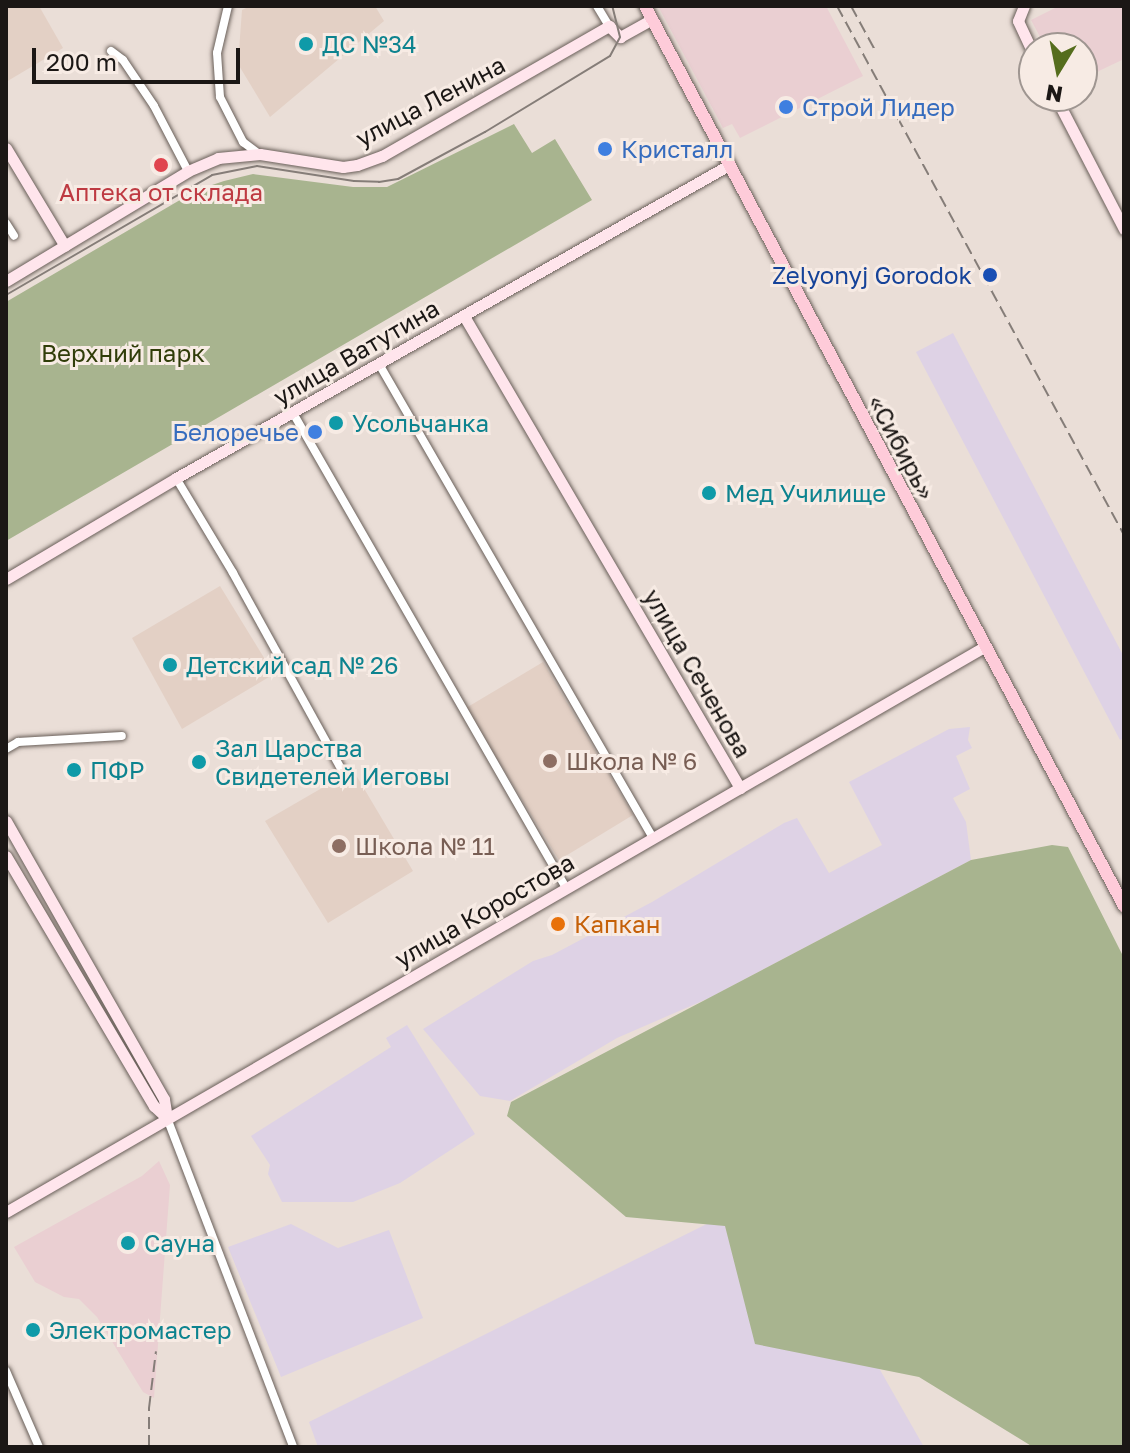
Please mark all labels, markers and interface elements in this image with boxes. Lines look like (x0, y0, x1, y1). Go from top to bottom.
place label: ДС №34 (322, 30, 417, 58)
scale bar (36, 32, 244, 82)
north arrow (1018, 32, 1098, 112)
marker: ДС №34 (297, 35, 315, 53)
text: 200 m (46, 47, 117, 76)
street label: улица Ленина (350, 50, 510, 152)
text: N (1044, 79, 1065, 109)
place label: Строй Лидер (802, 93, 955, 121)
marker: Строй Лидер (777, 98, 795, 116)
place label: Кристалл (621, 135, 733, 163)
marker: Кристалл (596, 140, 614, 158)
marker: Аптека от склада (152, 156, 170, 174)
place label: Аптека от склада (59, 178, 263, 206)
place label: Zelyonyj Gorodok (772, 261, 972, 289)
marker: Zelyonyj Gorodok (979, 264, 1001, 286)
street label: улица Ватутина (268, 293, 444, 411)
park label: Верхний парк (41, 339, 205, 367)
street label: «Сибирь» (863, 390, 941, 504)
place label: Усольчанка (352, 409, 489, 437)
marker: Усольчанка (327, 414, 345, 432)
place label: Белоречье (172, 418, 299, 446)
marker: Белоречье (306, 423, 324, 441)
place label: Мед Училище (725, 479, 886, 507)
marker: Мед Училище (700, 484, 718, 502)
street label: улица Сеченова (638, 584, 758, 762)
place label: Детский сад № 26 (186, 651, 399, 679)
marker: Детский сад № 26 (161, 656, 179, 674)
place label: Зал Царства Свидетелей Иеговы (215, 734, 450, 790)
place label: Школа № 6 (566, 747, 697, 775)
marker: Школа № 6 (541, 752, 559, 770)
marker: Зал Царства Свидетелей Иеговы (190, 753, 208, 771)
place label: ПФР (90, 756, 144, 784)
marker: ПФР (65, 761, 83, 779)
place label: Школа № 11 (355, 832, 495, 860)
marker: Школа № 11 (330, 837, 348, 855)
street label: улица Коростова (389, 847, 579, 973)
place label: Капкан (574, 910, 660, 938)
marker: Капкан (549, 915, 567, 933)
place label: Сауна (144, 1229, 215, 1257)
marker: Сауна (119, 1234, 137, 1252)
place label: Электромастер (49, 1316, 231, 1344)
marker: Электромастер (24, 1321, 42, 1339)

